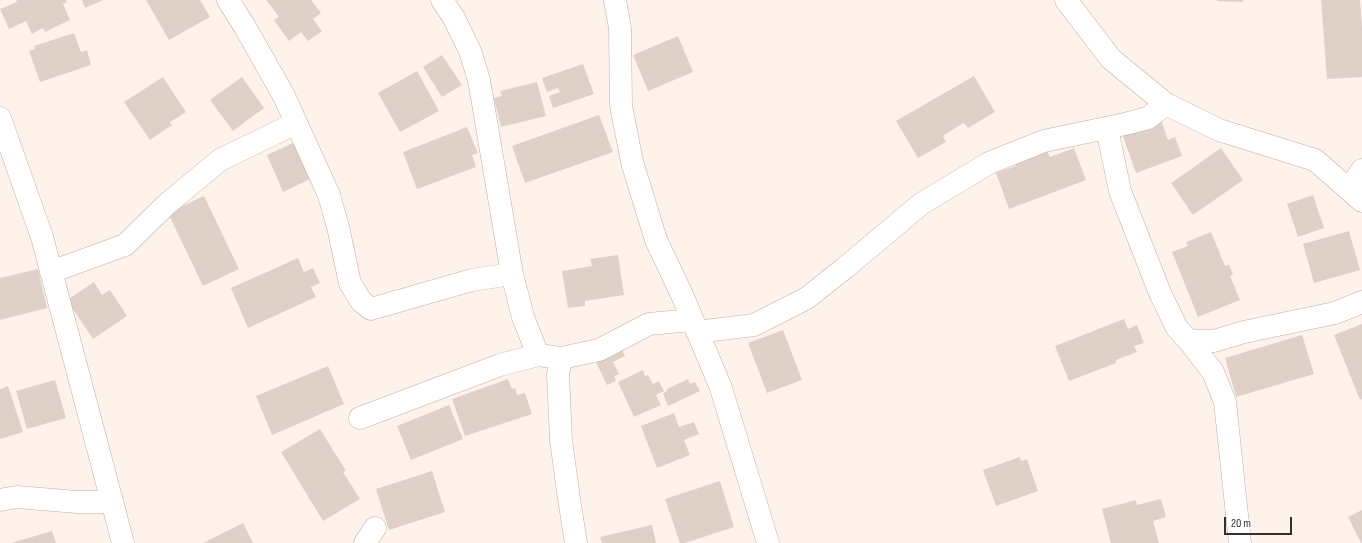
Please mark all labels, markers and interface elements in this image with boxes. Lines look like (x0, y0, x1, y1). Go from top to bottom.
scale bar (1226, 509, 1294, 535)
text: 20 m (1231, 516, 1251, 531)

